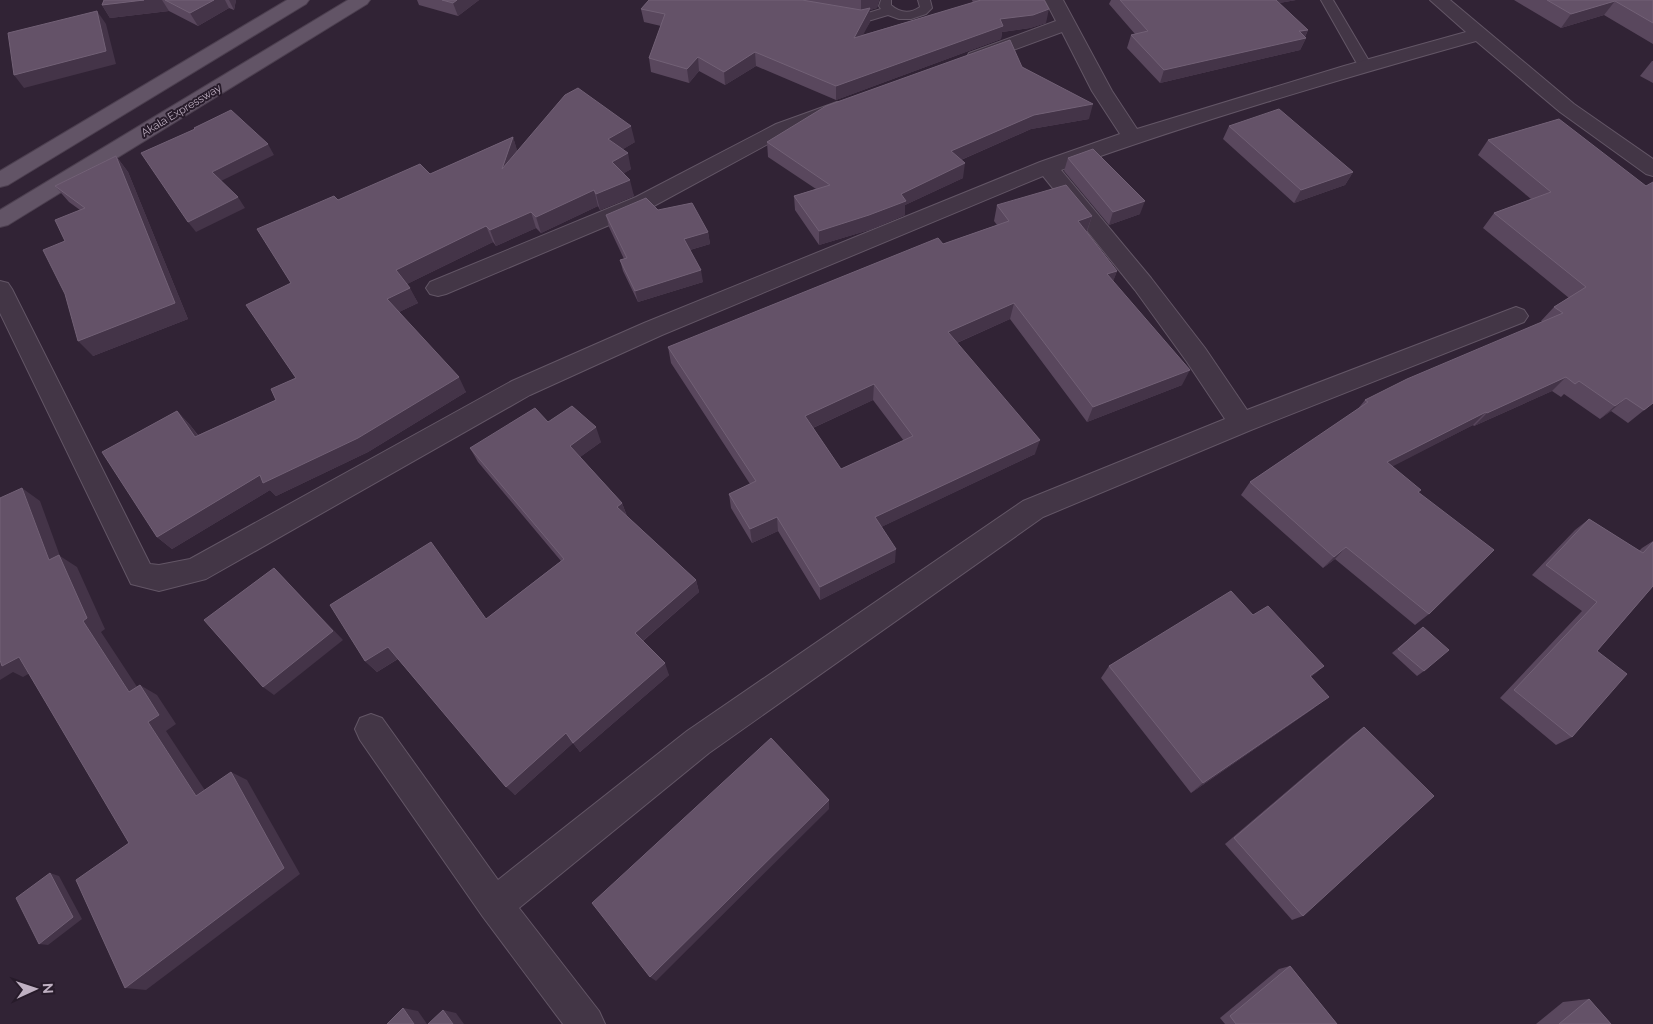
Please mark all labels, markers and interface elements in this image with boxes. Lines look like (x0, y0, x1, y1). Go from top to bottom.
street label: Akala Expressway (139, 81, 224, 140)
north arrow (10, 964, 60, 1014)
text: N (40, 983, 56, 994)

